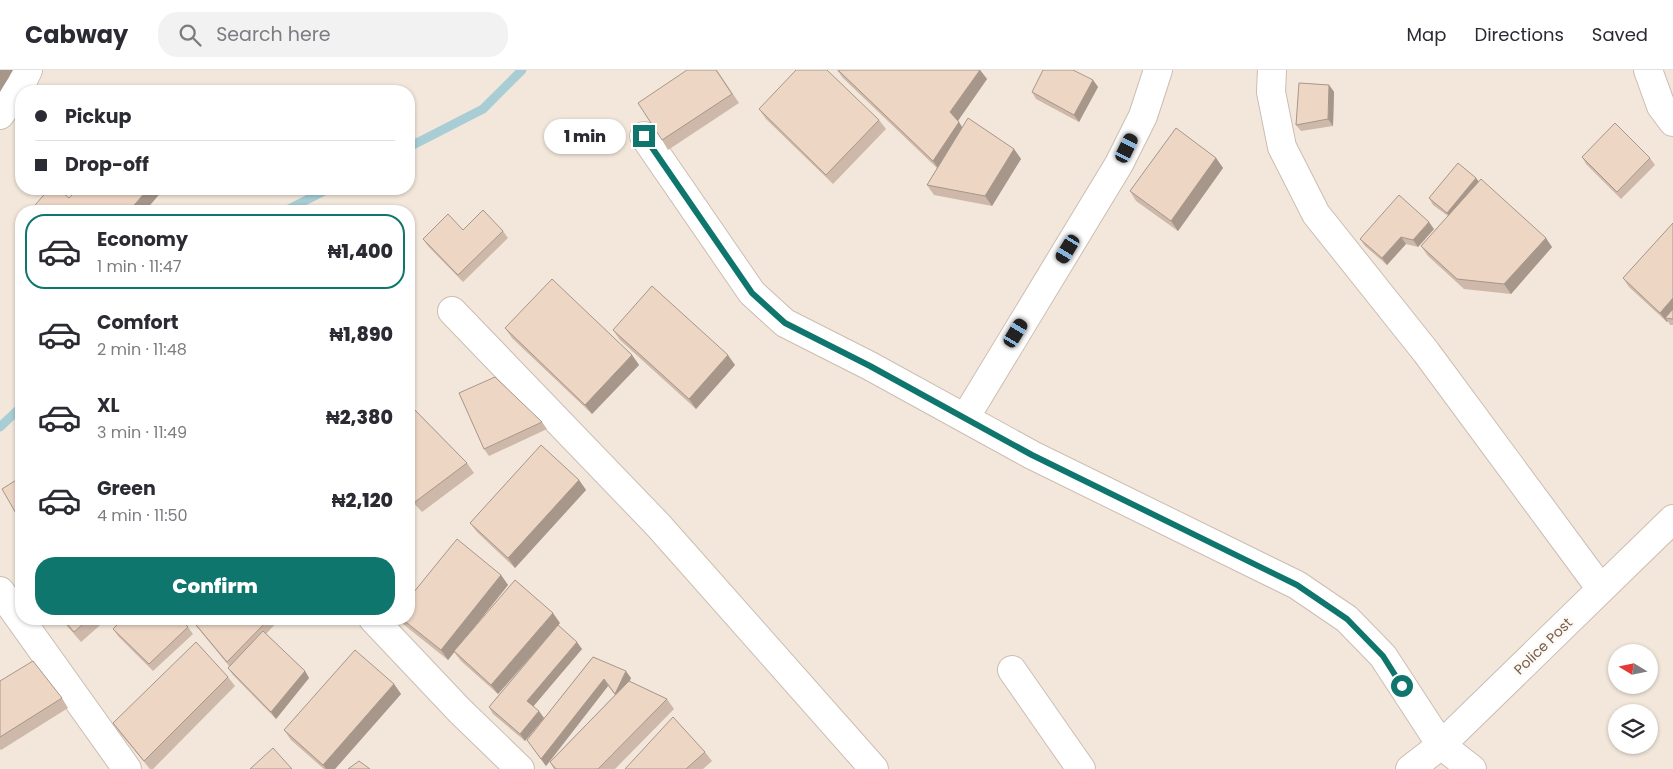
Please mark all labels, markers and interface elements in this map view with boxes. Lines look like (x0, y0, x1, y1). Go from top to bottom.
search box (158, 12, 508, 57)
text: Cabway (25, 18, 128, 51)
icon: search (176, 21, 204, 49)
text: Search here (216, 21, 331, 48)
text: Map (1407, 22, 1446, 47)
text: Directions (1474, 22, 1564, 47)
text: Saved (1592, 22, 1648, 47)
text: Pickup (65, 103, 131, 130)
callout: 1 min (544, 118, 626, 154)
text: 1 min (564, 125, 606, 148)
route end (633, 125, 655, 147)
car (1113, 131, 1140, 165)
text: Drop-off (65, 151, 149, 178)
text: Economy (97, 226, 188, 253)
icon: car (37, 229, 82, 274)
car (1053, 232, 1082, 266)
text: ₦1,400 (328, 238, 393, 265)
text: 1 min · 11:47 (97, 255, 181, 278)
text: Comfort (97, 309, 179, 336)
icon: car (37, 312, 82, 357)
car (1001, 316, 1030, 350)
text: ₦1,890 (330, 321, 393, 348)
text: 2 min · 11:48 (97, 338, 187, 361)
text: XL (97, 392, 120, 419)
icon: car (37, 395, 82, 440)
text: ₦2,380 (326, 404, 393, 431)
text: 3 min · 11:49 (97, 421, 187, 444)
text: Green (97, 475, 156, 502)
icon: car (37, 478, 82, 523)
text: ₦2,120 (332, 487, 393, 514)
text: 4 min · 11:50 (97, 504, 188, 527)
button: Confirm (35, 557, 395, 615)
street label: Police Post (1509, 613, 1577, 679)
north arrow (1608, 644, 1658, 694)
map controls (1608, 644, 1658, 754)
route start (1391, 675, 1413, 697)
button: layers (1608, 704, 1658, 754)

